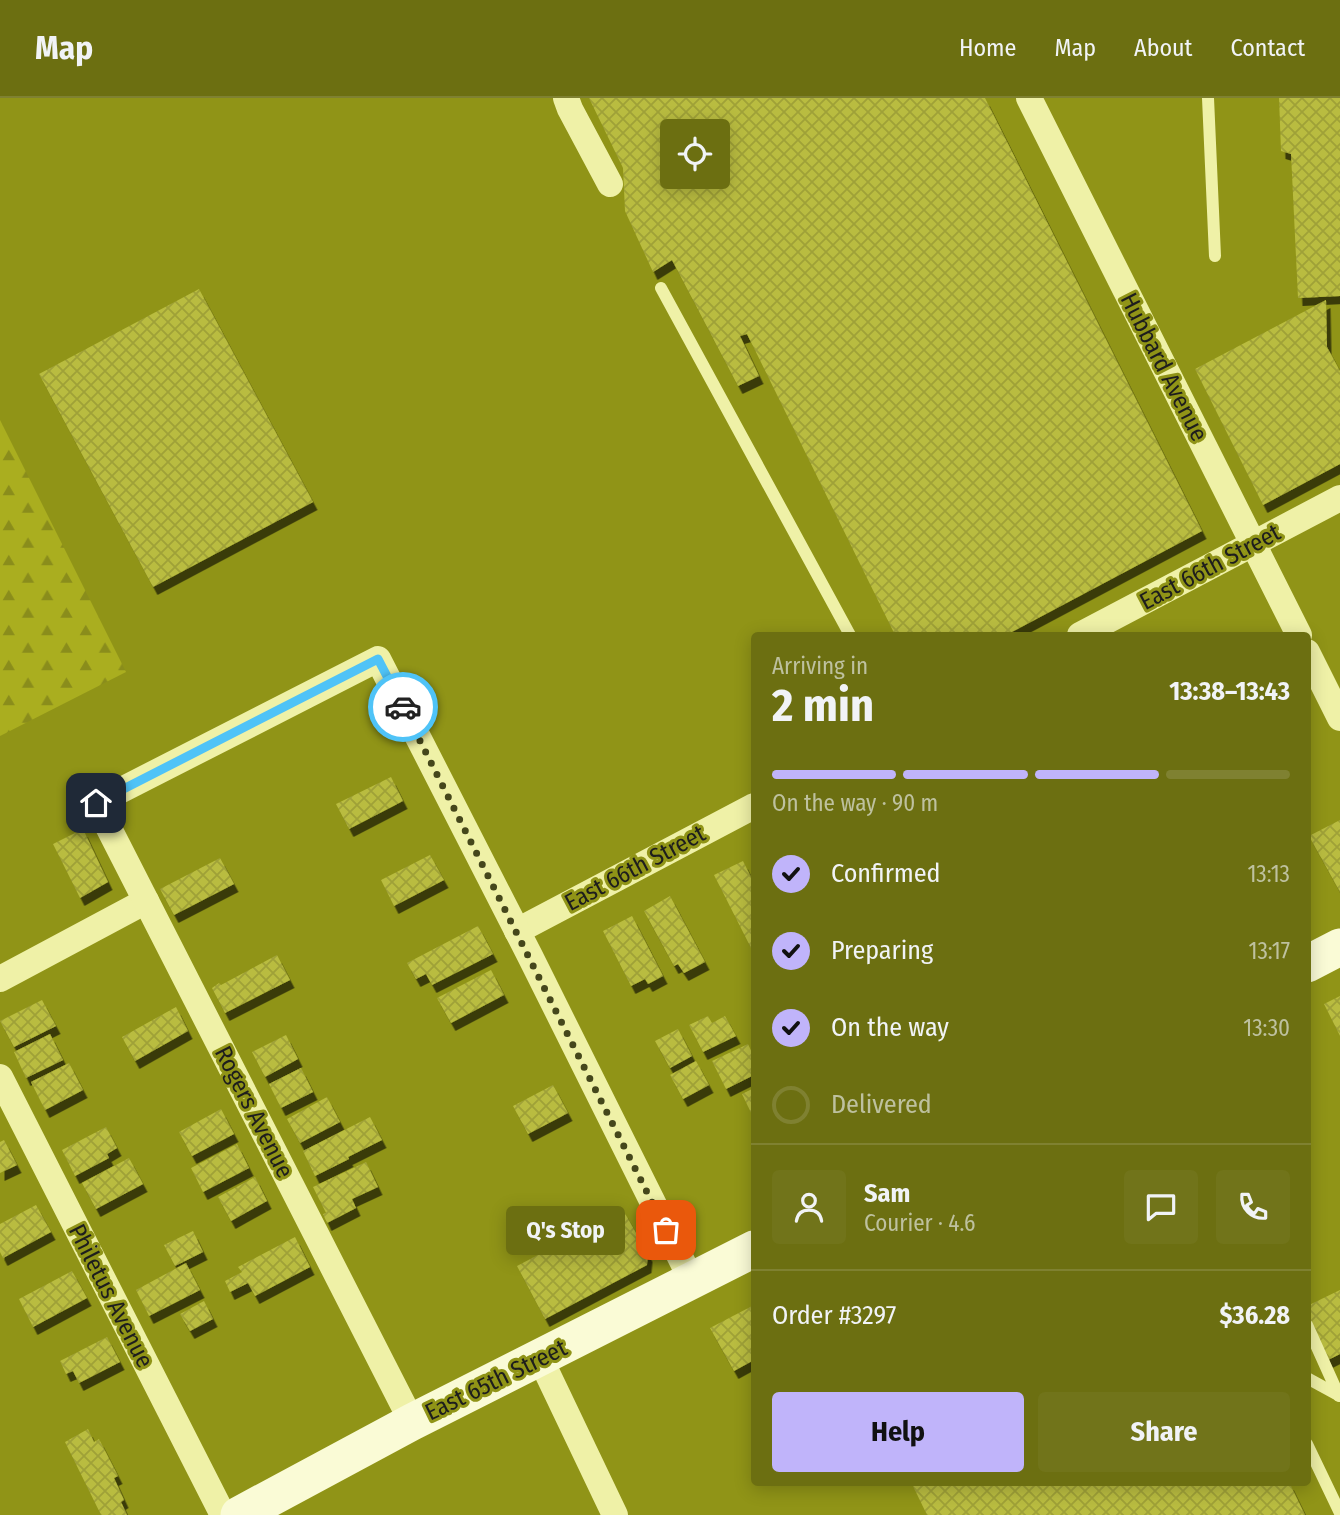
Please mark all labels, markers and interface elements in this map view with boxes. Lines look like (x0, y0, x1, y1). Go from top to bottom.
text: Map (35, 28, 93, 68)
text: Home (959, 34, 1016, 62)
text: Map (1054, 34, 1096, 62)
text: About (1134, 34, 1192, 62)
text: Contact (1230, 34, 1305, 62)
map controls (660, 119, 730, 189)
button: locate (660, 119, 730, 189)
street label: Hubbard Avenue (1115, 288, 1213, 446)
street label: East 66th Street (1135, 518, 1285, 616)
text: Arriving in (772, 652, 868, 680)
courier (368, 672, 438, 742)
text: 13:38–13:43 (1169, 676, 1290, 707)
text: 2 min (772, 678, 874, 733)
icon: car (384, 688, 422, 726)
pin (66, 773, 126, 833)
icon: home (77, 784, 115, 822)
text: On the way · 90 m (772, 789, 938, 817)
street label: East 66th Street (560, 819, 710, 917)
icon: check (772, 855, 810, 893)
text: Confirmed (831, 858, 941, 889)
text: 13:13 (1247, 860, 1290, 888)
icon: check (772, 932, 810, 970)
text: Preparing (831, 935, 933, 966)
text: 13:17 (1248, 937, 1290, 965)
icon: check (772, 1009, 810, 1047)
text: On the way (831, 1012, 949, 1043)
text: 13:30 (1243, 1014, 1290, 1042)
street label: Rogers Avenue (209, 1041, 299, 1183)
text: Delivered (831, 1089, 932, 1120)
button: person (772, 1170, 846, 1244)
button: chat (1124, 1170, 1198, 1244)
button: phone (1216, 1170, 1290, 1244)
text: Sam (864, 1178, 910, 1209)
pin (636, 1200, 696, 1260)
callout: Q's Stop (505, 1206, 624, 1254)
text: Courier · 4.6 (864, 1209, 975, 1237)
icon: bag (647, 1211, 685, 1249)
text: Q's Stop (526, 1216, 605, 1244)
street label: Philetus Avenue (63, 1220, 159, 1372)
text: Order #3297 (772, 1300, 896, 1331)
text: $36.28 (1219, 1300, 1290, 1331)
street label: East 65th Street (421, 1334, 572, 1426)
button: Help (772, 1392, 1024, 1472)
button: Share (1038, 1392, 1290, 1472)

